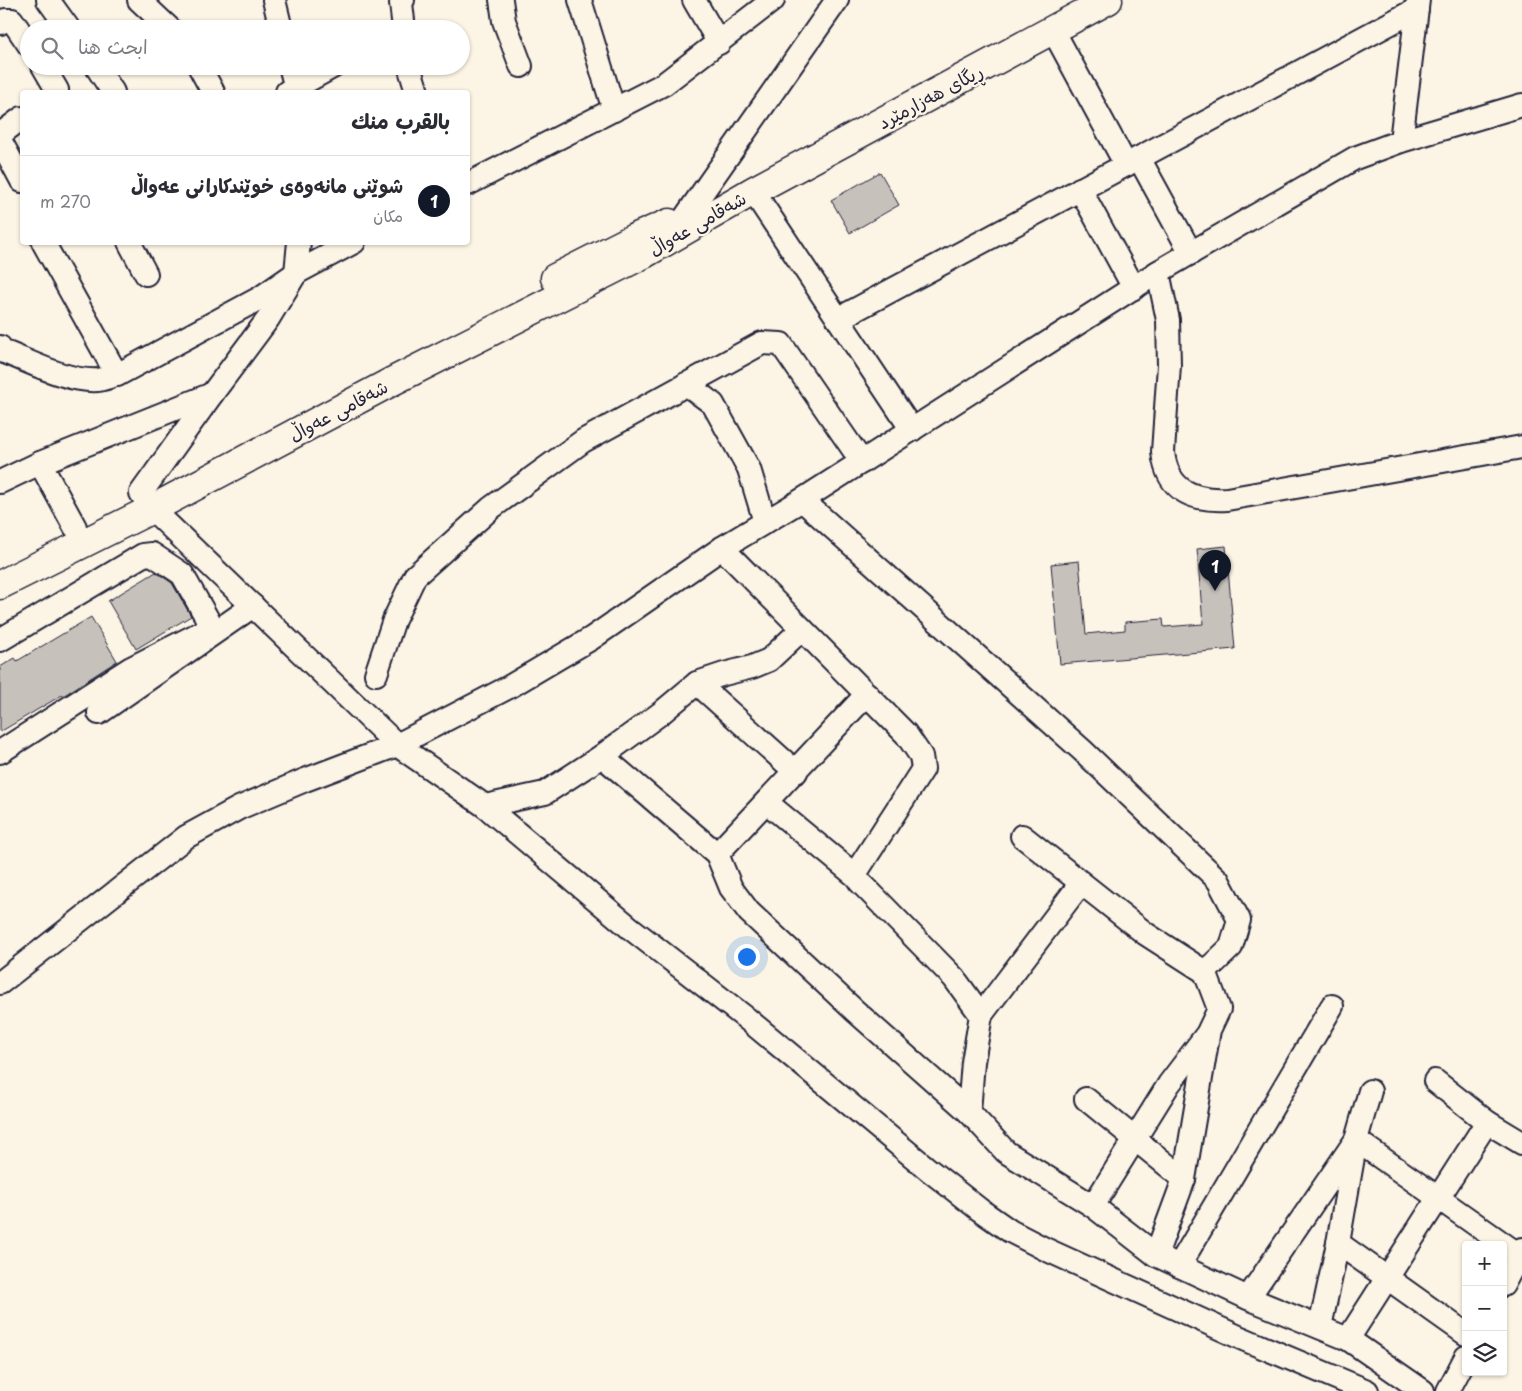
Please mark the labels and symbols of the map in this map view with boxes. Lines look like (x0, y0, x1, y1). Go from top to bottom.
street label: ڕیگای هەزارمێرد (873, 57, 989, 138)
street label: شەقامی عەواڵ (643, 184, 751, 262)
street label: شەقامی عەواڵ (284, 373, 392, 447)
pin: 1 (1199, 550, 1231, 591)
your location (734, 944, 760, 970)

